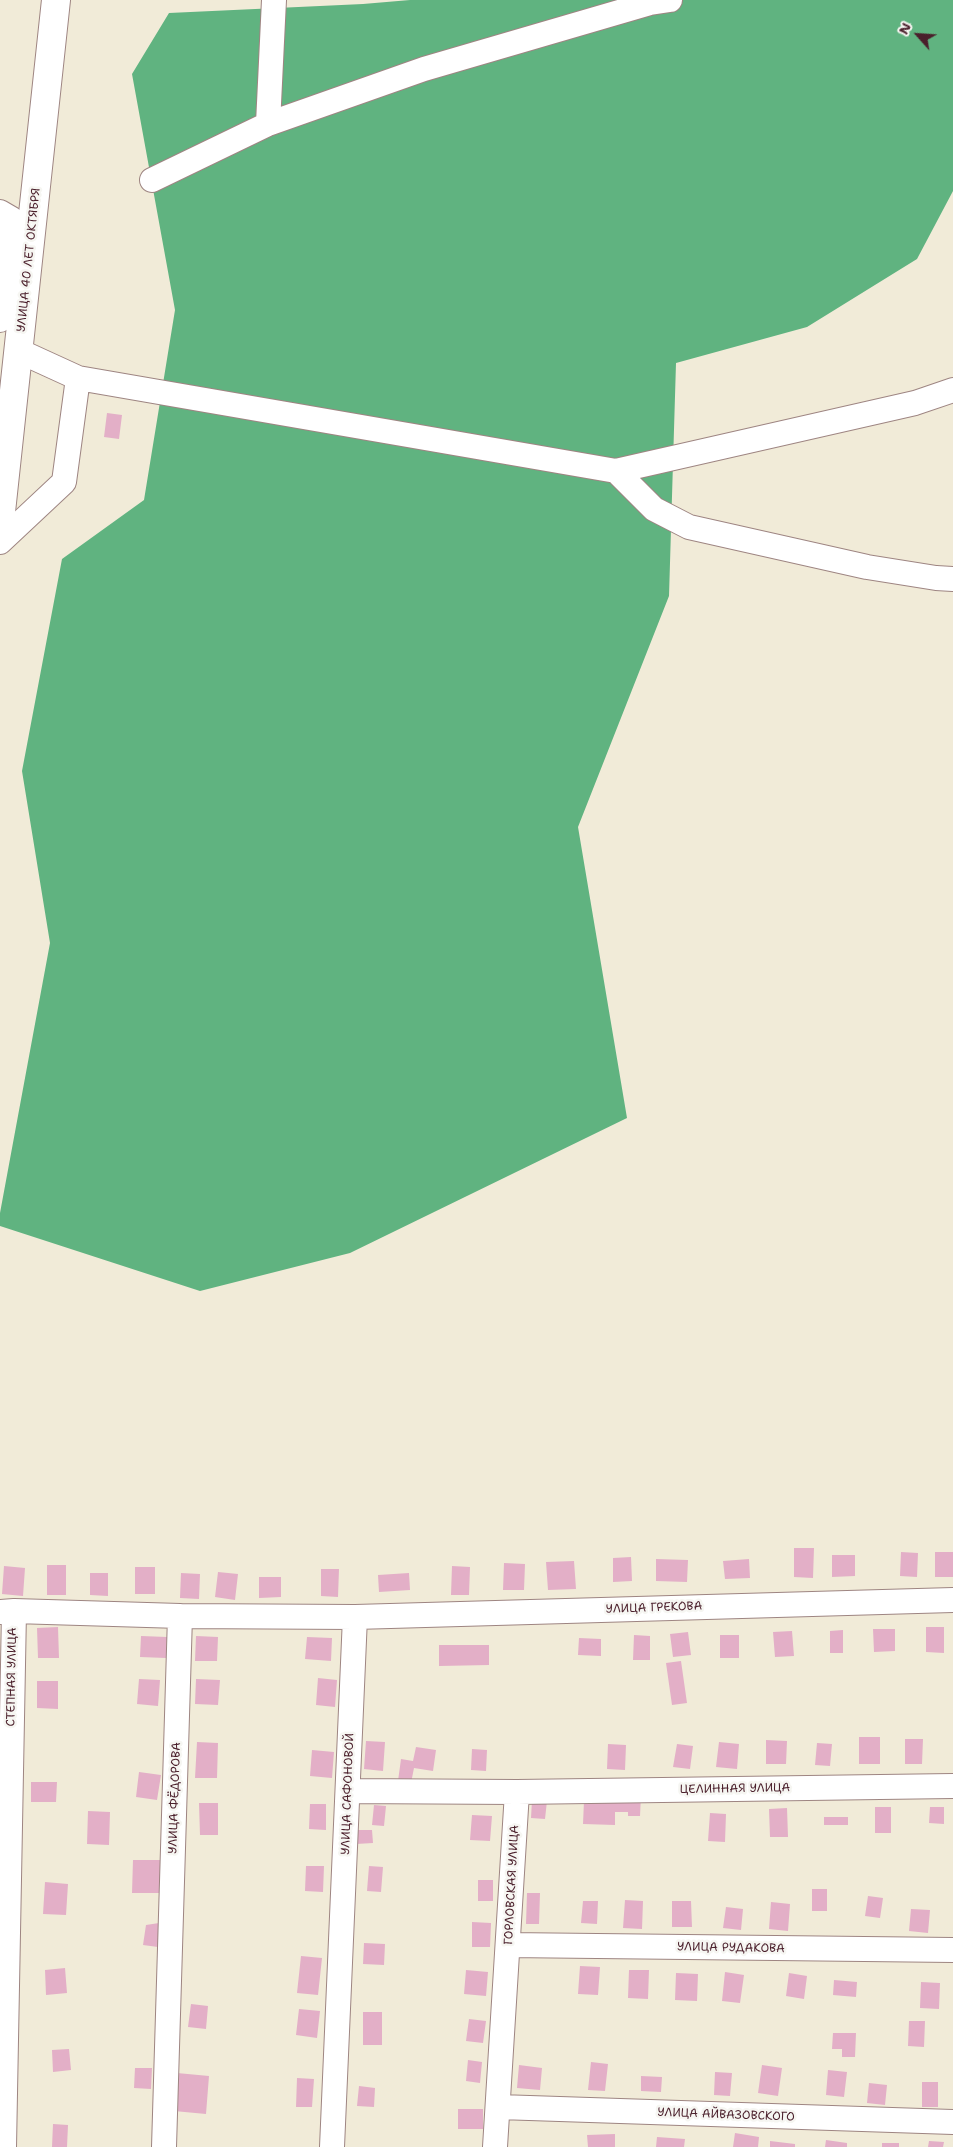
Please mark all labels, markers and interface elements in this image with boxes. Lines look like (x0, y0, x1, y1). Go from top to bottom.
north arrow (893, 10, 943, 60)
text: N (894, 19, 915, 37)
street label: УЛИЦА 40 ЛЕТ ОКТЯБРЯ (14, 187, 44, 333)
street label: УЛИЦА ГРЕКОВА (606, 1599, 702, 1617)
street label: СТЕПНАЯ УЛИЦА (4, 1627, 20, 1727)
street label: УЛИЦА САФОНОВОЙ (339, 1733, 357, 1855)
street label: УЛИЦА ФЁДОРОВА (166, 1742, 184, 1854)
street label: ЦЕЛИННАЯ УЛИЦА (680, 1781, 790, 1797)
street label: ГОРЛОВСКАЯ УЛИЦА (502, 1825, 522, 1945)
street label: УЛИЦА РУДАКОВА (677, 1940, 785, 1956)
street label: УЛИЦА АЙВАЗОВСКОГО (657, 2105, 795, 2125)

